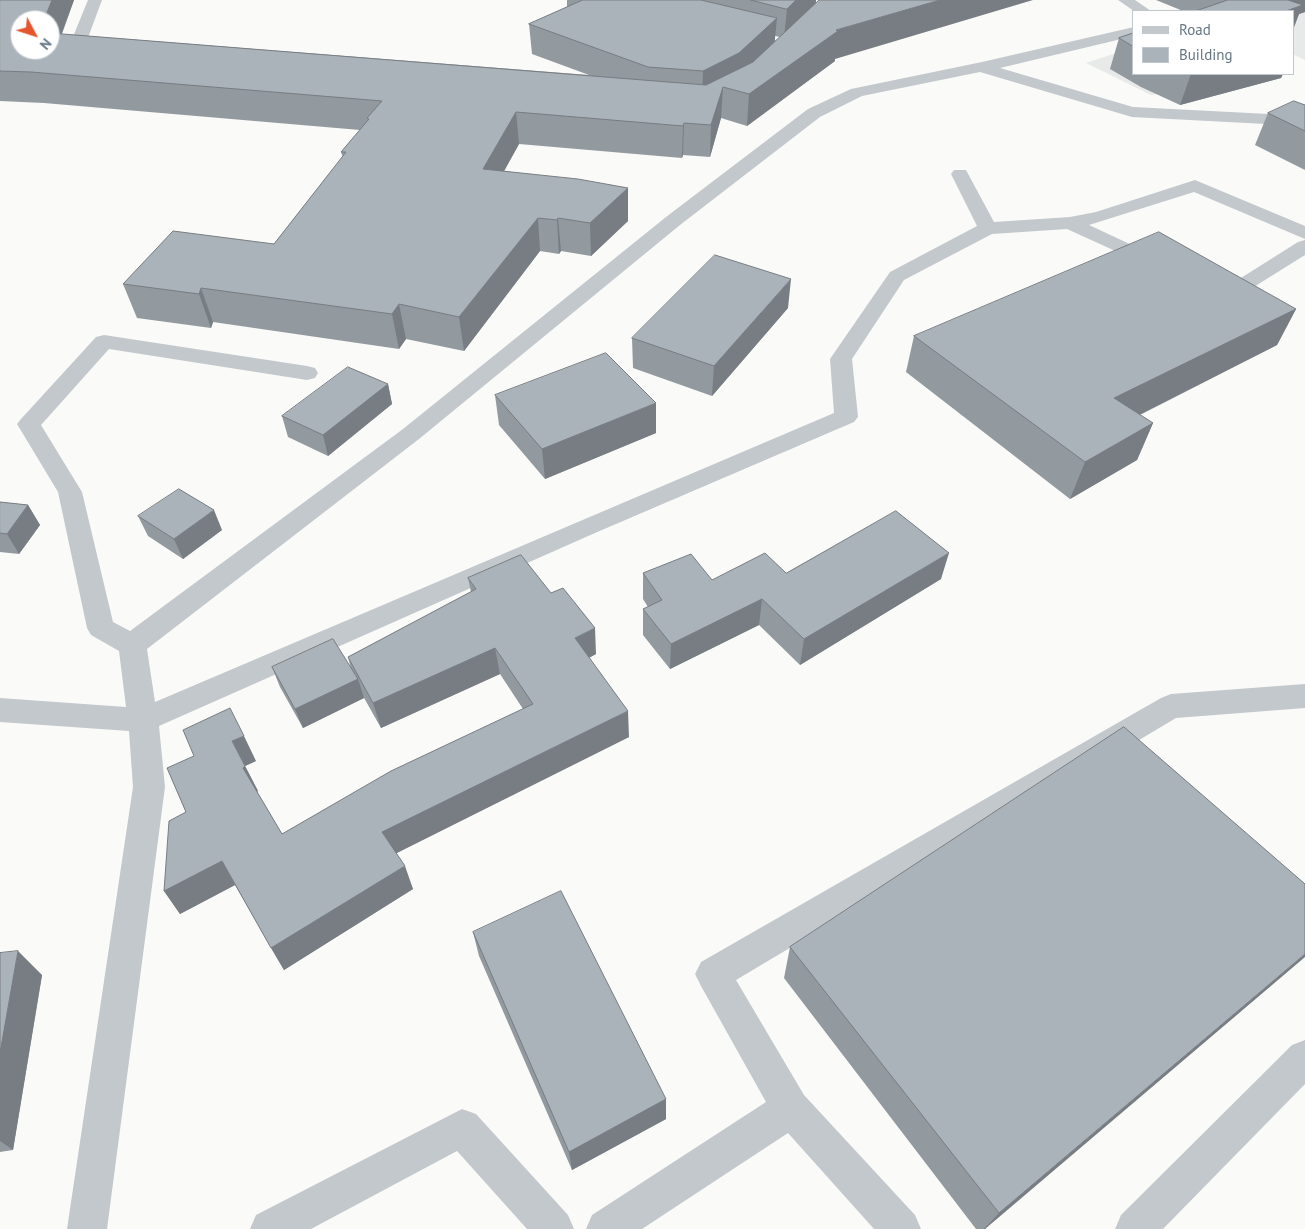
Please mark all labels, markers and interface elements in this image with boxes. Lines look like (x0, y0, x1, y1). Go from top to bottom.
north arrow (10, 10, 60, 60)
legend (1132, 10, 1295, 75)
text: Road (1179, 20, 1211, 39)
text: N (36, 35, 56, 53)
text: Building (1179, 45, 1233, 64)

